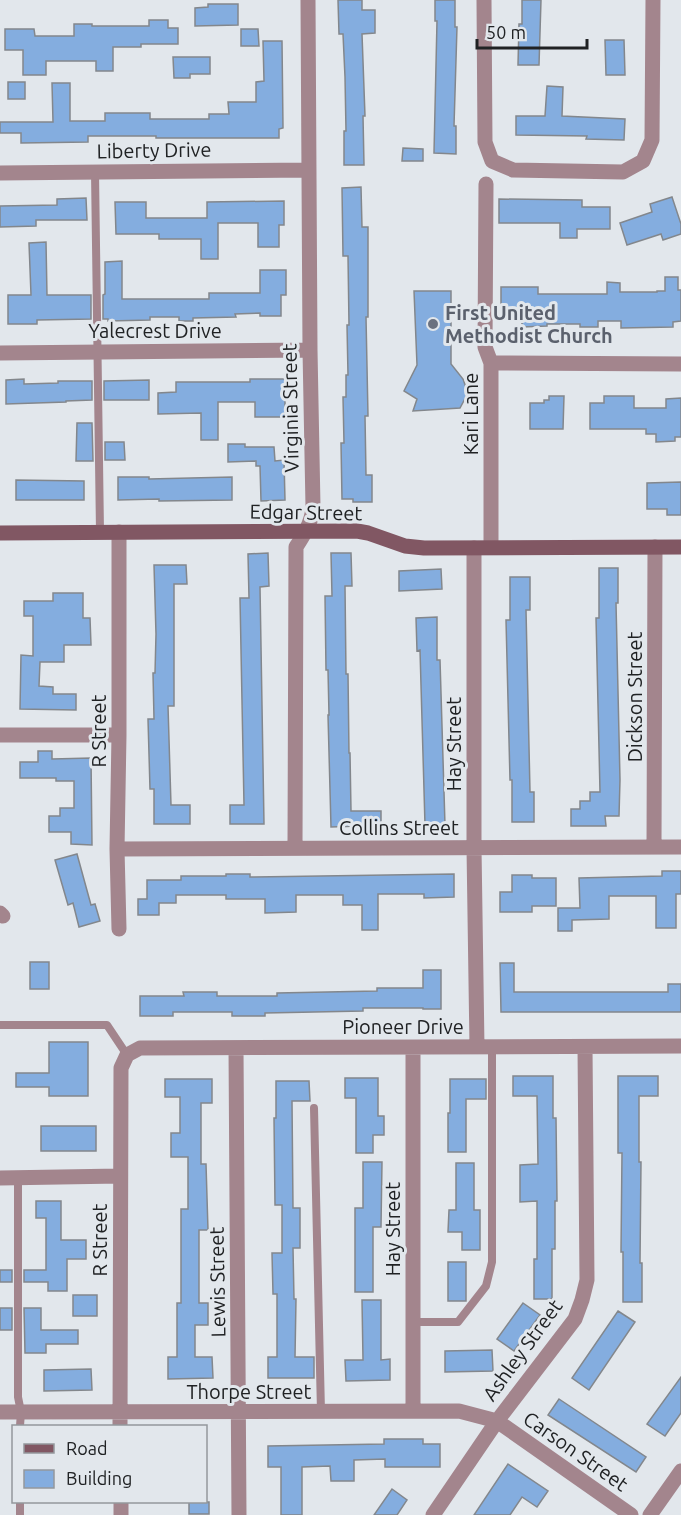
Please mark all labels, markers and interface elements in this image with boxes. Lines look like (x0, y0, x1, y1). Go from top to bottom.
scale bar (477, 12, 586, 50)
text: 50 m (486, 22, 526, 42)
street label: Liberty Drive (96, 138, 212, 162)
place label: First United Methodist Church (445, 301, 613, 347)
marker: First United Methodist Church (426, 317, 440, 331)
street label: Yalecrest Drive (88, 319, 222, 342)
street label: Virginia Street (277, 343, 303, 473)
street label: Kari Lane (459, 373, 482, 455)
street label: Edgar Street (250, 500, 363, 524)
street label: Dickson Street (623, 632, 646, 762)
street label: R Street (87, 694, 110, 767)
street label: Hay Street (442, 697, 465, 791)
street label: Collins Street (339, 816, 459, 839)
street label: Pioneer Drive (342, 1015, 464, 1038)
street label: Hay Street (381, 1182, 404, 1276)
street label: R Street (88, 1203, 111, 1276)
street label: Lewis Street (205, 1226, 229, 1338)
street label: Ashley Street (478, 1295, 567, 1405)
street label: Thorpe Street (187, 1380, 312, 1403)
street label: Carson Street (519, 1406, 633, 1496)
legend (12, 1425, 207, 1503)
text: Road (66, 1438, 108, 1458)
text: Building (66, 1468, 132, 1488)

